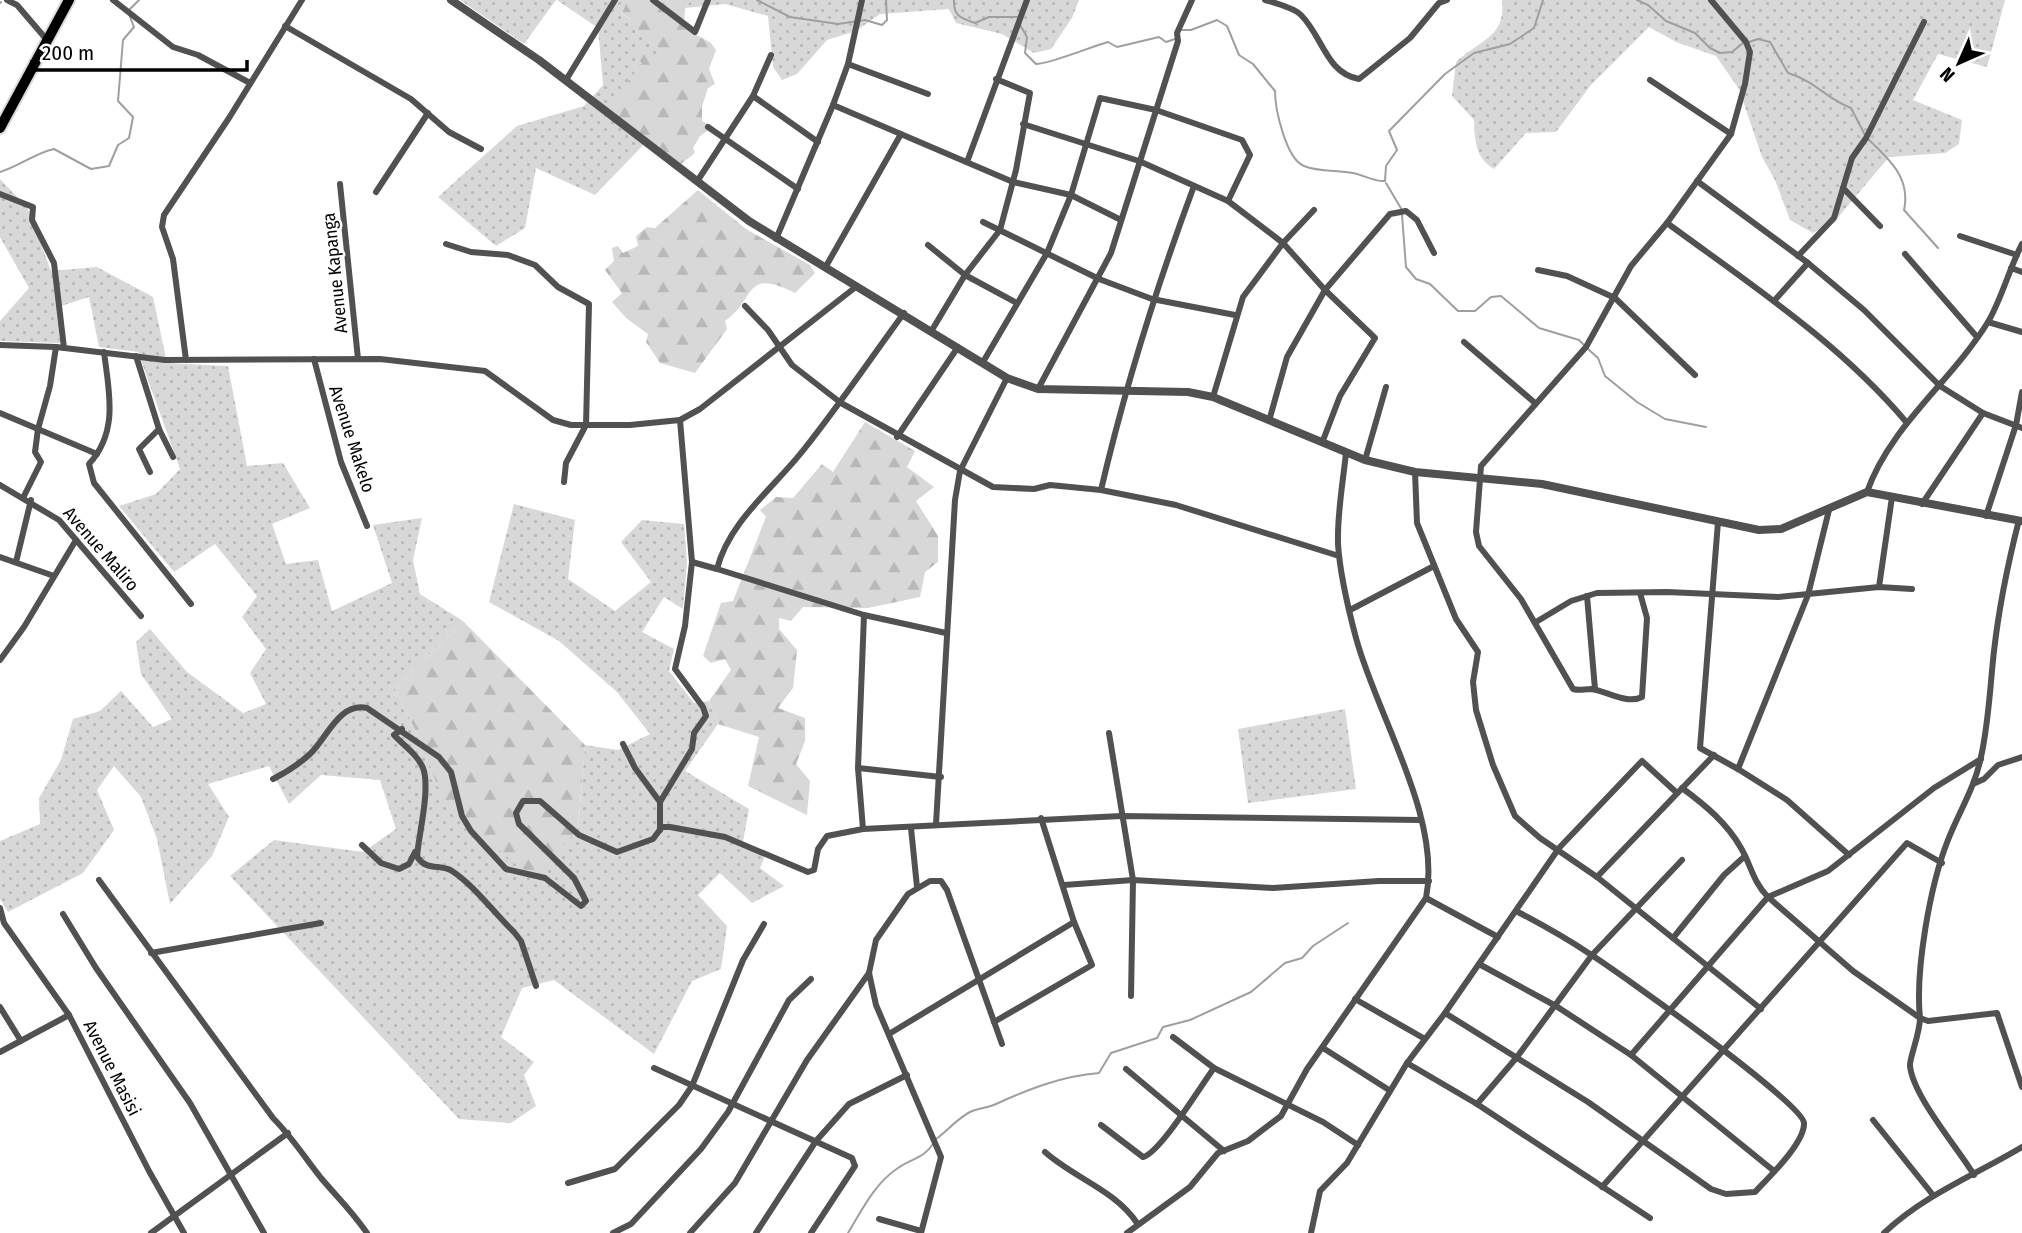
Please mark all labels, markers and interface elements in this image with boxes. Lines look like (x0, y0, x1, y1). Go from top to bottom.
scale bar (32, 28, 247, 72)
north arrow (1924, 28, 1994, 98)
text: 200 m (42, 40, 94, 66)
text: N (1935, 63, 1959, 87)
street label: Avenue Kapanga (318, 211, 352, 334)
street label: Avenue Makelo (324, 383, 380, 495)
street label: Avenue Maliro (58, 502, 144, 596)
street label: Avenue Masisi (79, 1017, 145, 1119)

